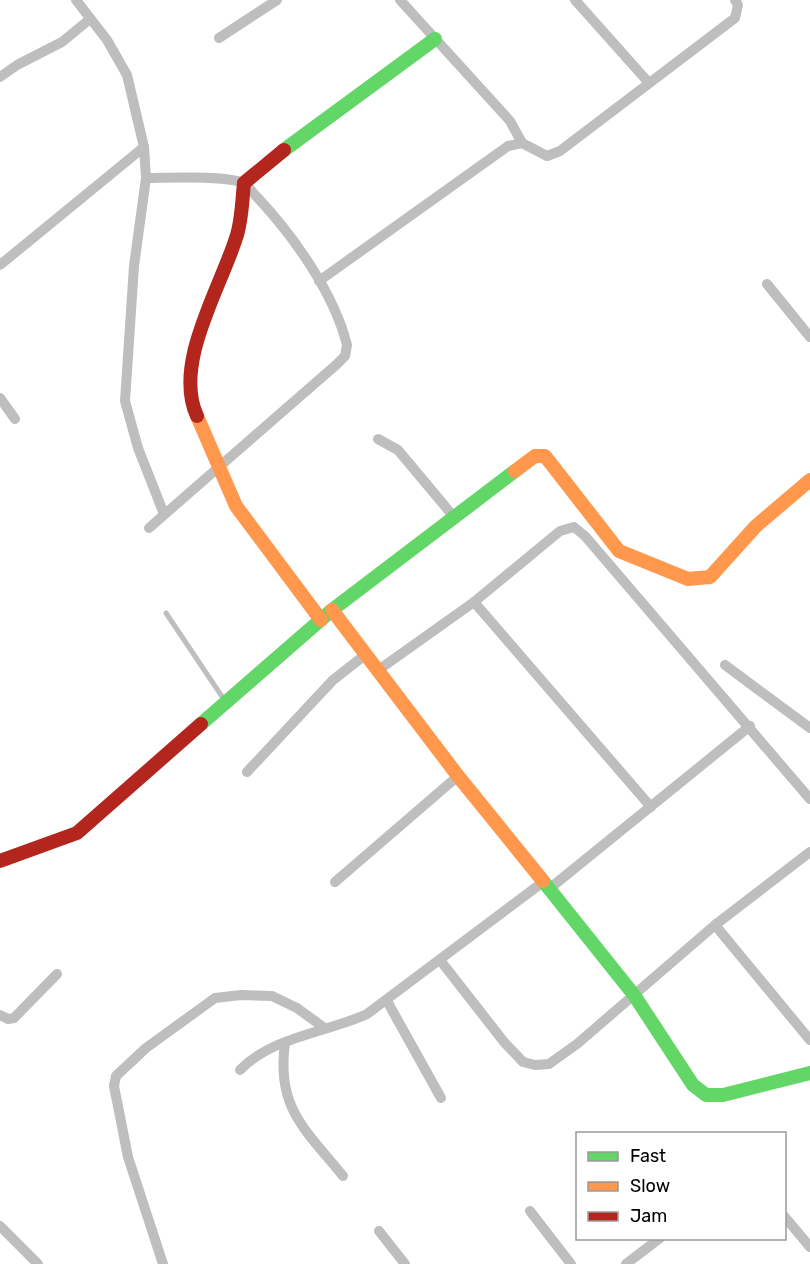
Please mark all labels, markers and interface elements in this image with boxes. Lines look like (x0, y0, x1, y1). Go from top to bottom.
legend (576, 1132, 786, 1240)
text: Fast (630, 1145, 666, 1167)
text: Slow (630, 1175, 670, 1197)
text: Jam (630, 1205, 667, 1227)

